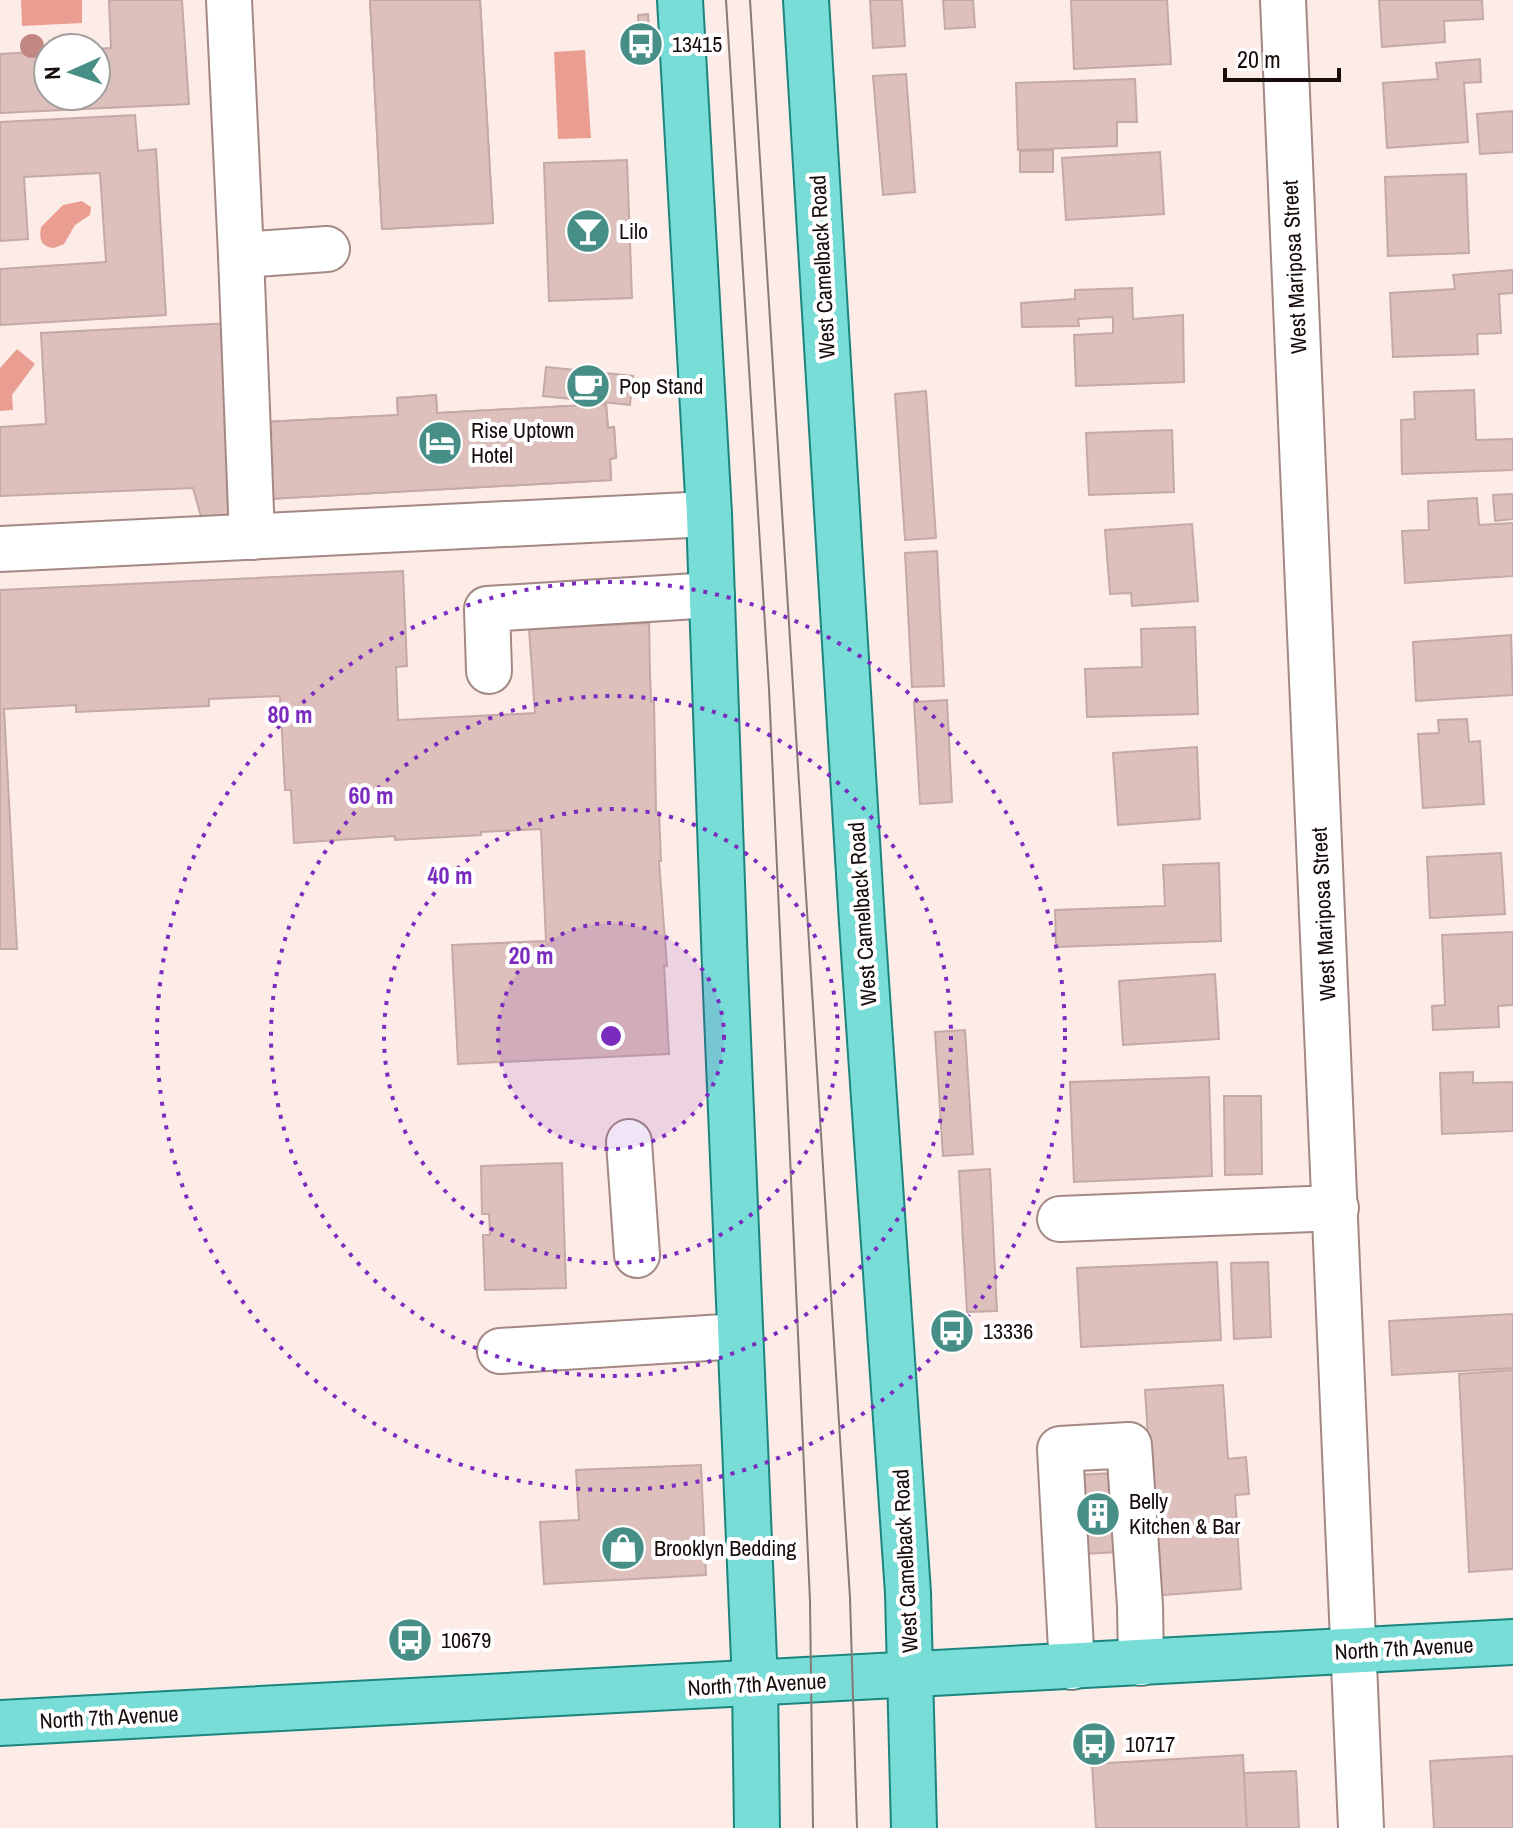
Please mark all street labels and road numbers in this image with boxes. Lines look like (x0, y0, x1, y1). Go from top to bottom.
street label: West Camelback Road (802, 174, 842, 360)
street label: West Mariposa Street (1274, 179, 1314, 355)
street label: West Camelback Road (841, 821, 883, 1007)
street label: West Mariposa Street (1303, 826, 1343, 1002)
street label: West Camelback Road (885, 1468, 925, 1654)
street label: North 7th Avenue (1334, 1629, 1474, 1667)
street label: North 7th Avenue (687, 1665, 827, 1703)
street label: North 7th Avenue (39, 1698, 179, 1736)

